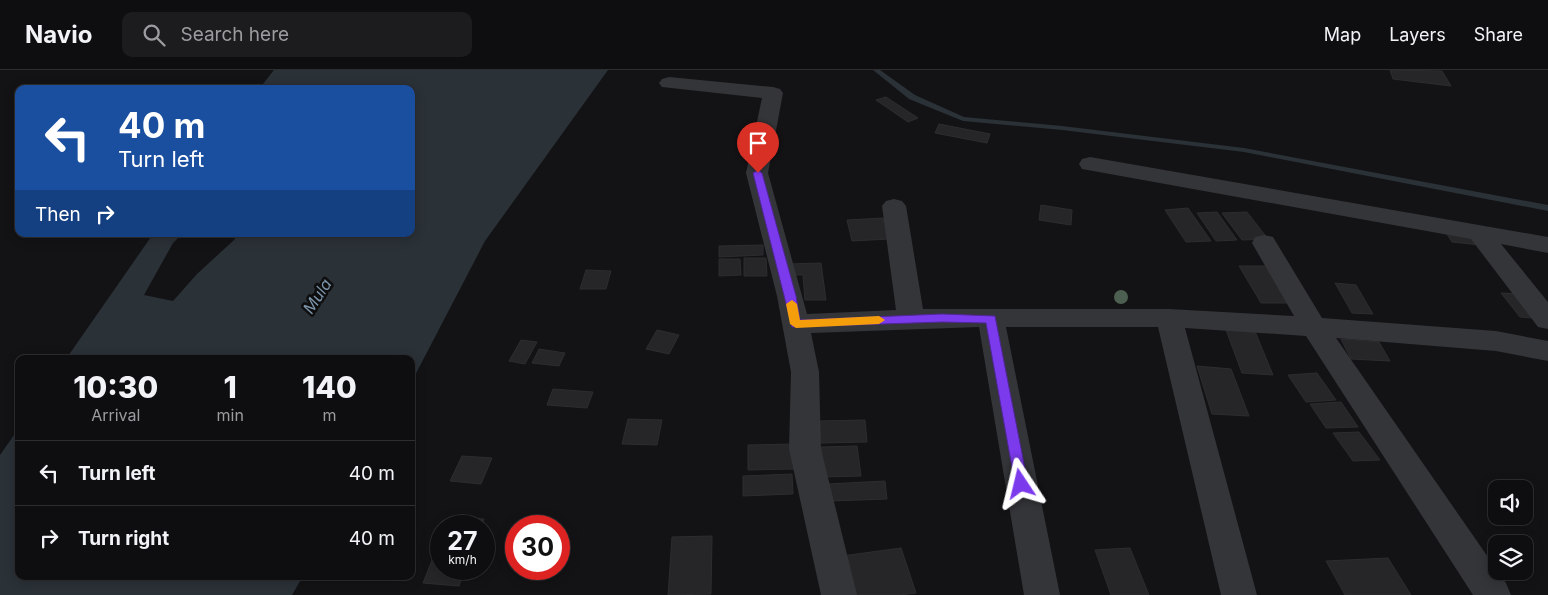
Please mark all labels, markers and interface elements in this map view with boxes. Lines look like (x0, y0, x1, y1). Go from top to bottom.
search box (122, 12, 472, 57)
text: Navio (25, 20, 92, 49)
icon: search (140, 21, 168, 49)
text: Search here (180, 23, 289, 46)
text: Map (1324, 24, 1361, 45)
text: Layers (1389, 24, 1446, 45)
text: Share (1474, 24, 1523, 45)
text: 40 m (118, 104, 206, 146)
icon: left (35, 105, 100, 170)
pin (737, 122, 779, 173)
icon: arrive (744, 129, 772, 157)
text: Turn left (118, 146, 204, 172)
icon: right (91, 200, 119, 228)
text: Then (35, 203, 81, 226)
water label: Mula (298, 275, 336, 317)
text: 10:30 (73, 369, 158, 405)
text: 1 (224, 369, 237, 405)
text: 140 (302, 369, 357, 405)
text: Arrival (91, 405, 140, 425)
text: min (217, 405, 244, 425)
text: m (322, 405, 336, 425)
position arrow (994, 457, 1046, 509)
icon: left (35, 459, 63, 487)
text: Turn left (78, 462, 156, 485)
text: 40 m (349, 462, 395, 485)
map controls (1488, 480, 1533, 580)
button: sound (1488, 480, 1533, 525)
speed limit sign: 30 (505, 515, 570, 580)
icon: right (35, 524, 63, 552)
text: 27 (447, 526, 478, 556)
text: Turn right (78, 527, 169, 550)
text: 40 m (349, 527, 395, 550)
button: layers (1488, 535, 1533, 580)
text: km/h (448, 552, 477, 567)

